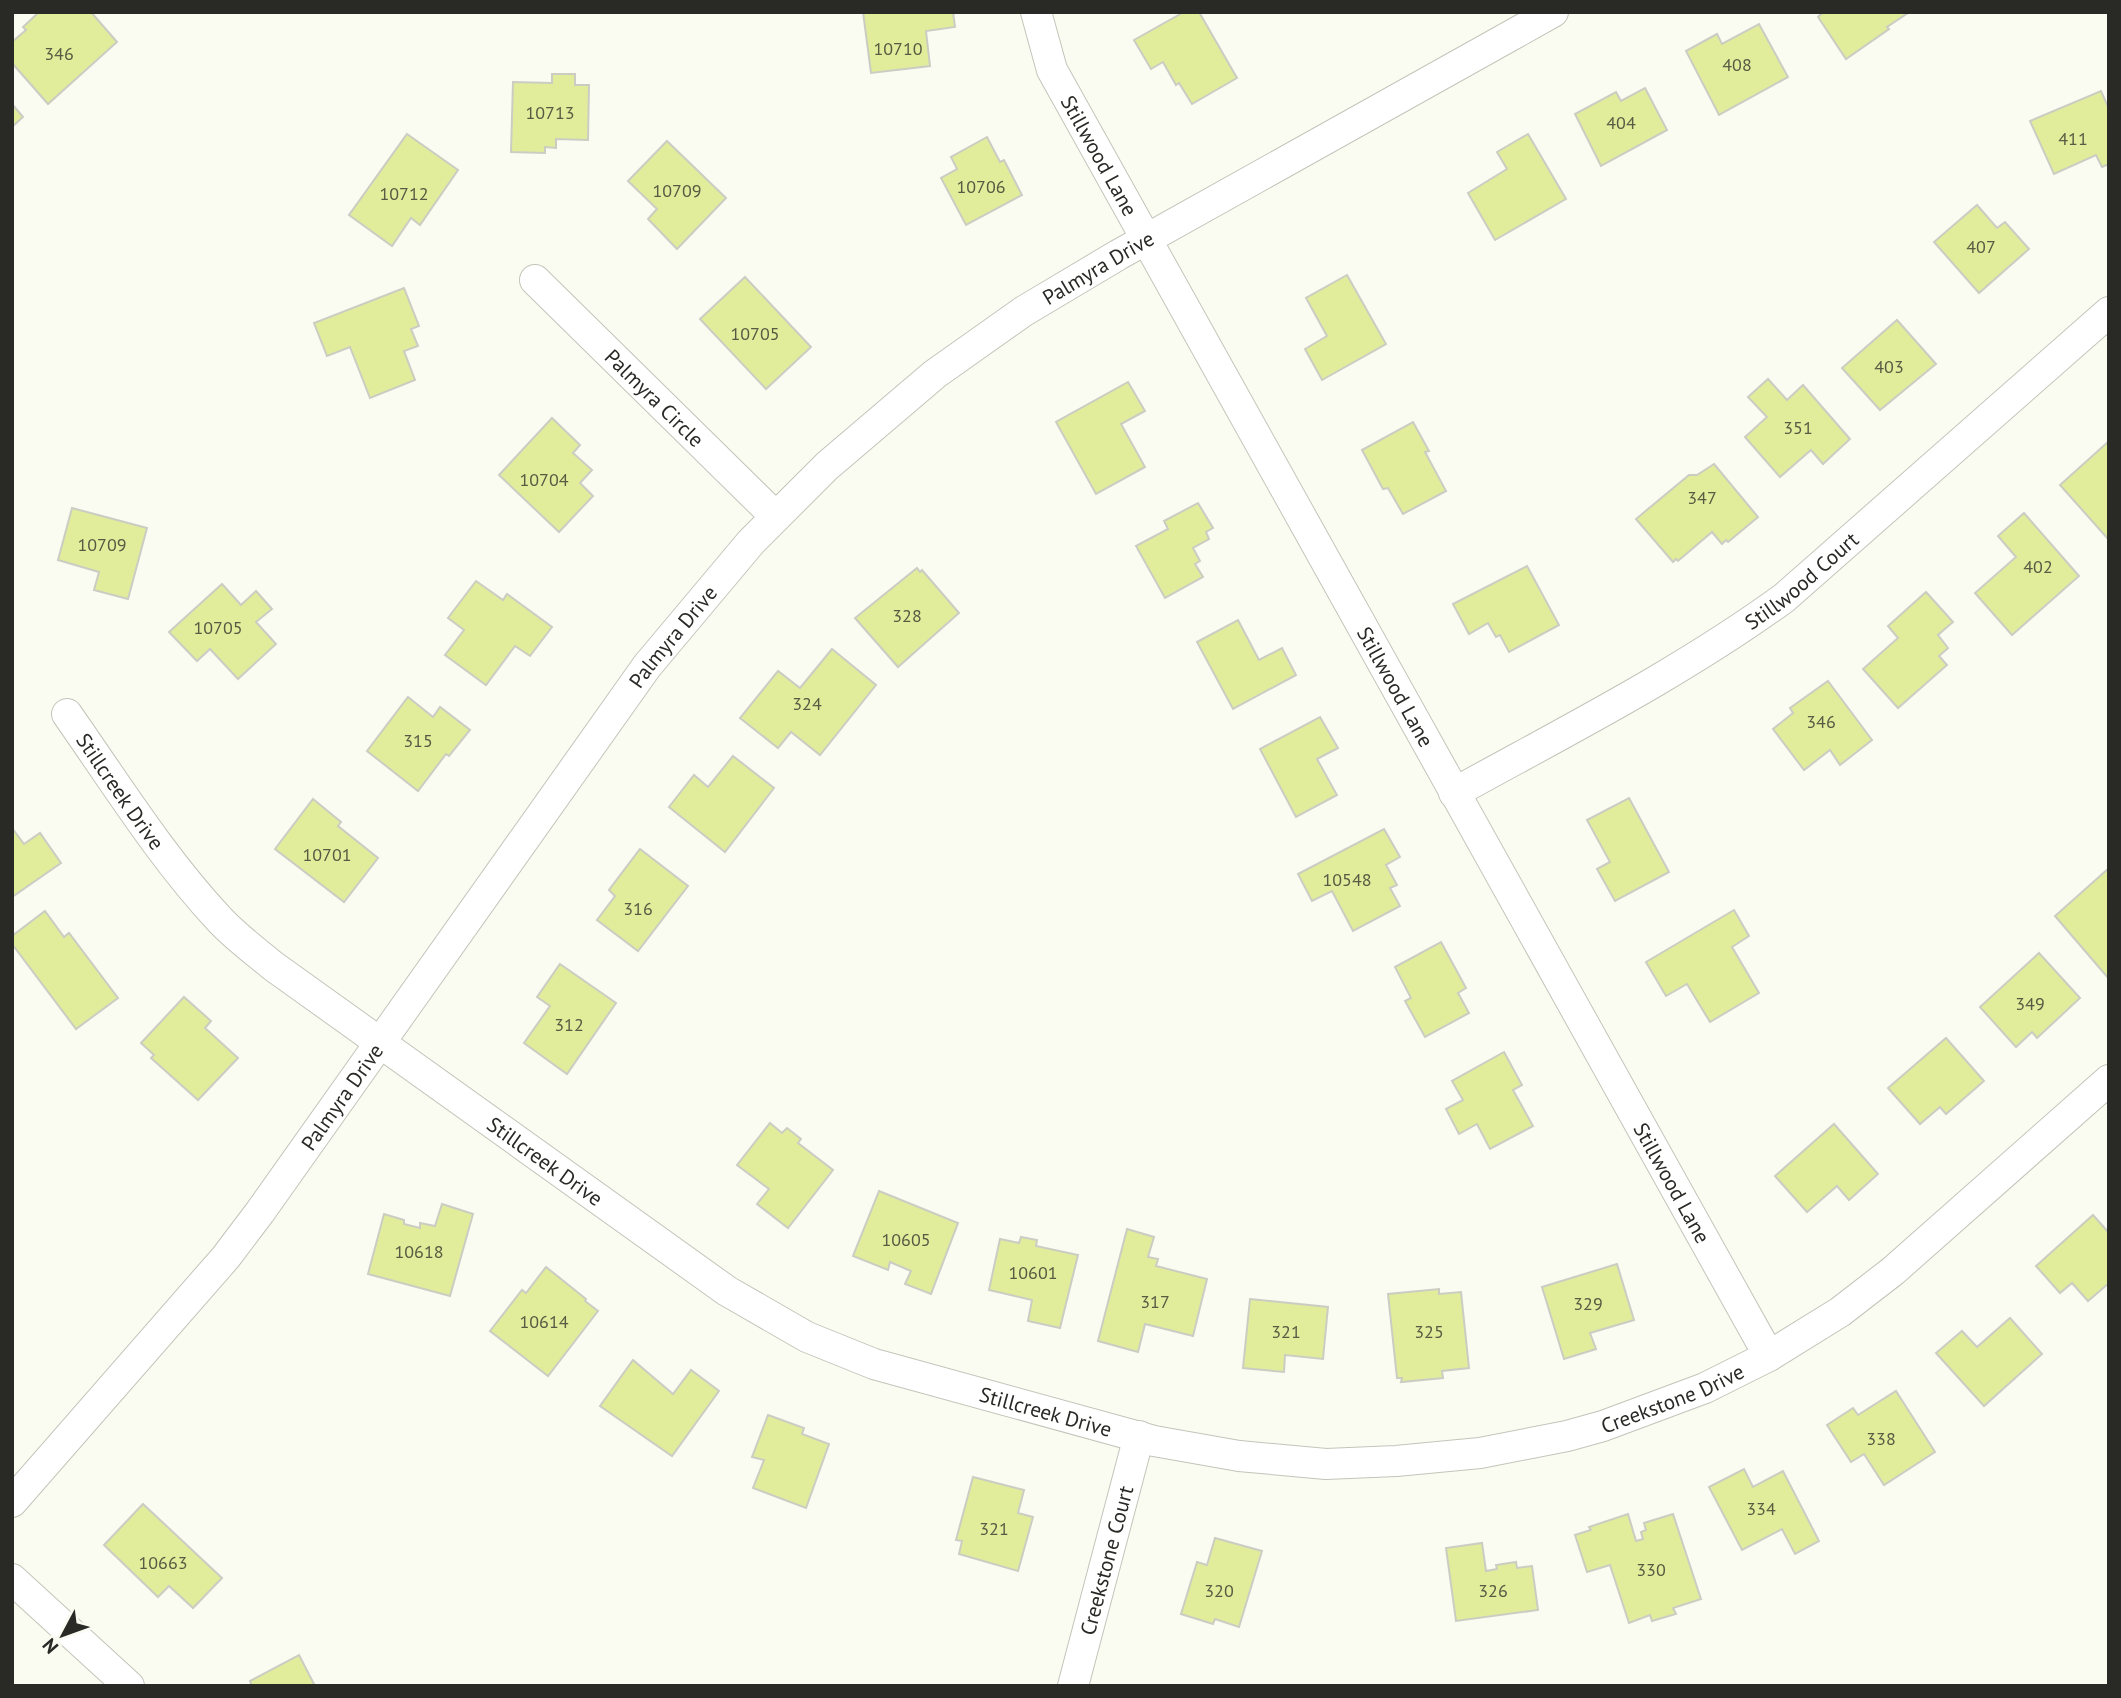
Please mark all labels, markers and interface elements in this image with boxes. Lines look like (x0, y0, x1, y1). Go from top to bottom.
house number: 10710 (873, 37, 923, 60)
house number: 346 (44, 42, 74, 65)
house number: 408 (1722, 53, 1752, 76)
street label: Stillwood Lane (1055, 90, 1144, 221)
house number: 10713 (525, 101, 575, 124)
house number: 404 (1606, 111, 1636, 134)
house number: 411 (2058, 127, 2088, 150)
house number: 10706 (956, 175, 1006, 198)
house number: 10709 (652, 179, 702, 202)
house number: 10712 (379, 182, 429, 205)
street label: Palmyra Drive (1037, 224, 1158, 311)
house number: 407 (1966, 235, 1996, 258)
house number: 10705 (730, 322, 780, 345)
street label: Palmyra Circle (599, 343, 710, 453)
house number: 403 (1874, 355, 1904, 378)
house number: 351 (1783, 416, 1813, 439)
house number: 10704 (519, 468, 569, 491)
house number: 347 (1687, 486, 1717, 509)
street label: Stillwood Court (1739, 526, 1864, 635)
house number: 10709 (77, 533, 127, 556)
house number: 402 (2023, 555, 2053, 578)
street label: Palmyra Drive (623, 580, 723, 693)
house number: 328 (892, 604, 922, 627)
house number: 10705 (193, 616, 243, 639)
street label: Stillwood Lane (1351, 621, 1440, 752)
house number: 324 (792, 692, 822, 715)
house number: 346 (1806, 710, 1836, 733)
street label: Stillcreek Drive (71, 728, 171, 855)
house number: 315 (403, 729, 433, 752)
house number: 10701 (302, 843, 352, 866)
house number: 10548 (1322, 868, 1372, 891)
house number: 316 (623, 897, 653, 920)
house number: 349 (2015, 992, 2045, 1015)
house number: 312 (554, 1013, 584, 1036)
street label: Palmyra Drive (295, 1038, 389, 1155)
street label: Stillcreek Drive (482, 1110, 609, 1212)
street label: Stillwood Lane (1628, 1118, 1717, 1248)
house number: 10605 (881, 1228, 931, 1251)
house number: 10618 (394, 1240, 444, 1263)
house number: 10601 (1008, 1261, 1058, 1284)
house number: 317 (1140, 1290, 1170, 1313)
house number: 329 (1573, 1292, 1603, 1315)
house number: 10614 (519, 1310, 569, 1333)
house number: 321 (1271, 1320, 1301, 1343)
house number: 325 (1414, 1320, 1444, 1343)
street label: Creekstone Drive (1597, 1357, 1748, 1439)
street label: Stillcreek Drive (977, 1380, 1115, 1442)
house number: 338 (1866, 1427, 1896, 1450)
street label: Creekstone Court (1074, 1483, 1139, 1638)
house number: 334 (1746, 1497, 1776, 1520)
house number: 321 (979, 1517, 1009, 1540)
house number: 10663 (138, 1551, 188, 1574)
house number: 330 (1636, 1558, 1666, 1581)
house number: 320 (1204, 1579, 1234, 1602)
house number: 326 (1478, 1579, 1508, 1602)
north arrow (28, 1600, 98, 1670)
text: N (37, 1634, 63, 1659)

